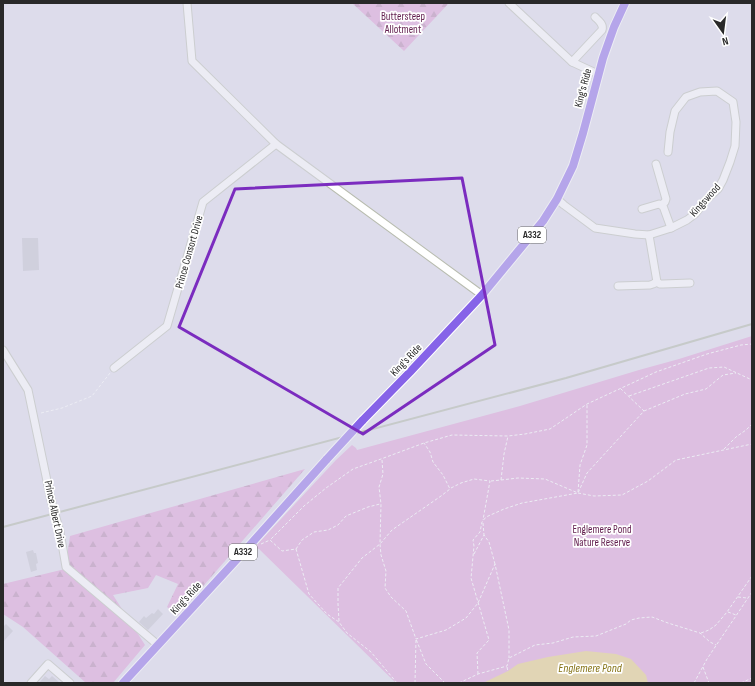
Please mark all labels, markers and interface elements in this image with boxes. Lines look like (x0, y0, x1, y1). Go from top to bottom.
park label: Buttersteep Allotment (381, 10, 425, 36)
north arrow (703, 12, 743, 52)
text: N (721, 34, 730, 48)
street label: King's Ride (572, 67, 594, 109)
street label: Kingswood (687, 180, 723, 219)
street label: Prince Consort Drive (172, 214, 206, 290)
road number: A332 (518, 227, 546, 243)
street label: King's Ride (388, 341, 424, 379)
street label: Prince Albert Drive (42, 479, 68, 549)
park label: Englemere Pond Nature Reserve (572, 523, 632, 549)
road number: A332 (229, 544, 257, 560)
street label: King's Ride (168, 579, 204, 617)
water label: Englemere Pond (558, 661, 623, 676)

